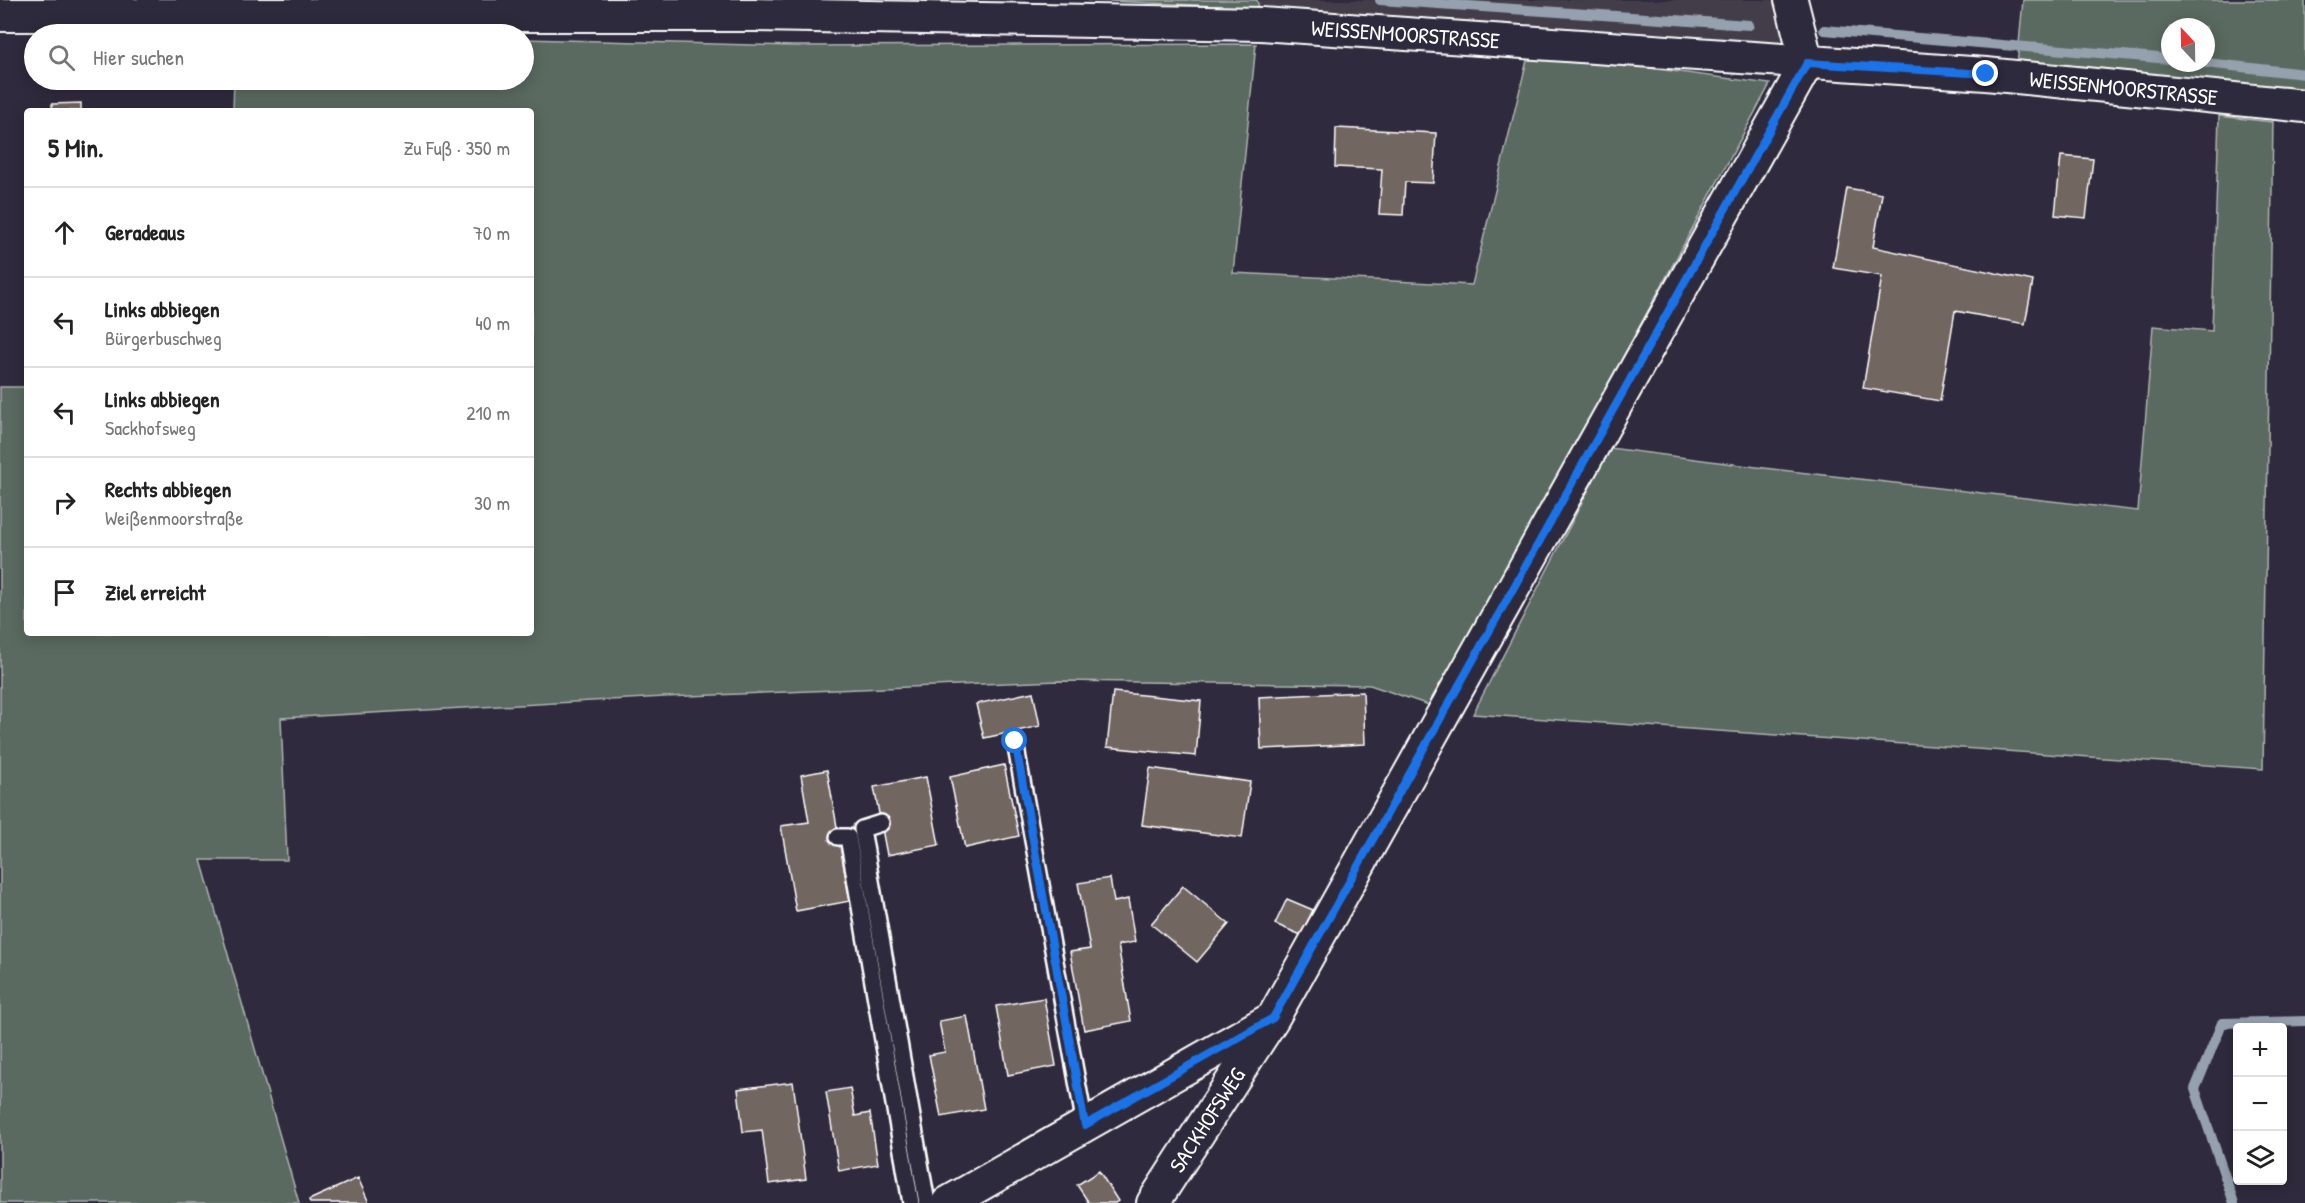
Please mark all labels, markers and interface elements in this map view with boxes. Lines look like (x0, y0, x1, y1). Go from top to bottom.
street label: WEISSENMOORSTRASSE (1310, 13, 1501, 55)
north arrow (2161, 18, 2215, 72)
search box (24, 24, 534, 90)
icon: search (45, 41, 78, 74)
text: Hier suchen (93, 42, 184, 72)
route end (1972, 60, 1998, 86)
street label: WEISSENMOORSTRASSE (2028, 63, 2219, 112)
text: 5 Min. (48, 130, 104, 165)
text: Zu Fuß · 350 m (403, 134, 510, 161)
icon: ahead (48, 216, 81, 249)
text: Geradeaus (105, 217, 185, 247)
text: 70 m (473, 219, 510, 246)
text: Links abbiegen (105, 294, 220, 324)
icon: left (48, 306, 81, 339)
text: 40 m (475, 309, 510, 336)
text: Bürgerbuschweg (105, 324, 222, 351)
text: Links abbiegen (105, 384, 220, 414)
icon: left (48, 396, 81, 429)
text: 210 m (466, 399, 510, 426)
text: Sackhofsweg (105, 414, 196, 441)
text: Rechts abbiegen (105, 474, 232, 504)
icon: right (48, 486, 81, 519)
text: 30 m (474, 489, 510, 516)
text: Weißenmoorstraße (105, 504, 243, 531)
icon: arrive (48, 576, 81, 609)
text: Ziel erreicht (105, 577, 205, 607)
route start (1001, 727, 1027, 753)
map controls (2233, 1023, 2287, 1185)
button: + (2233, 1023, 2287, 1077)
street label: SACKHOFSWEG (1162, 1061, 1252, 1178)
button: − (2233, 1077, 2287, 1131)
button: layers (2233, 1131, 2287, 1185)

